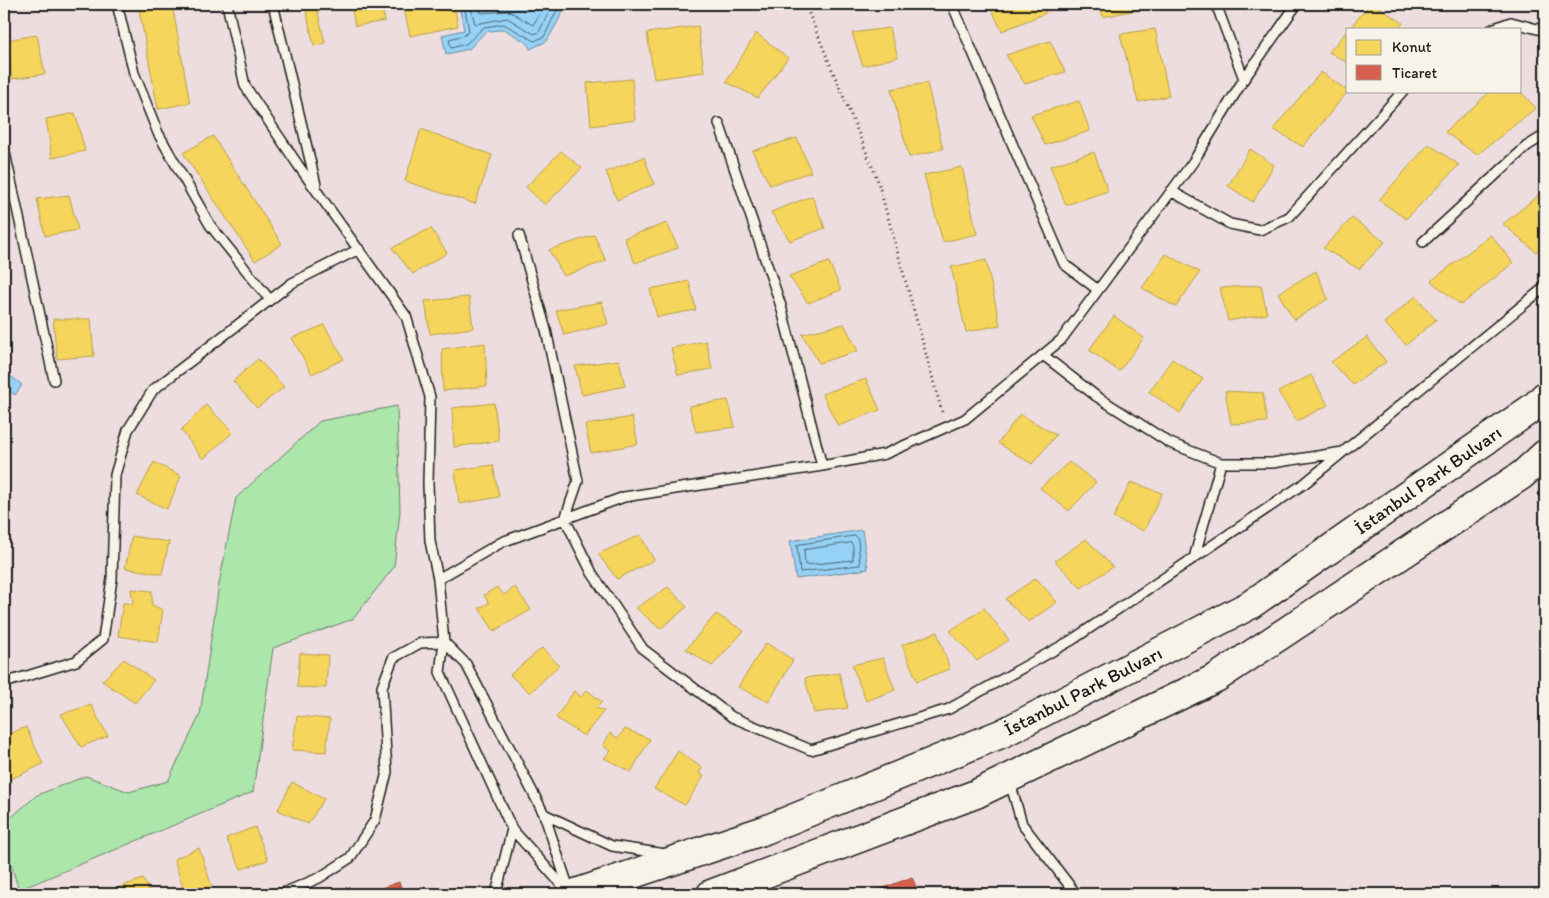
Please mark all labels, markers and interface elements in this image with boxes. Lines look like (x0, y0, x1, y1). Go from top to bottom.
legend (1346, 28, 1522, 92)
text: Konut (1392, 38, 1432, 56)
text: Ticaret (1392, 64, 1438, 82)
street label: İstanbul Park Bulvarı (1350, 421, 1506, 539)
street label: İstanbul Park Bulvarı (1000, 641, 1166, 741)

